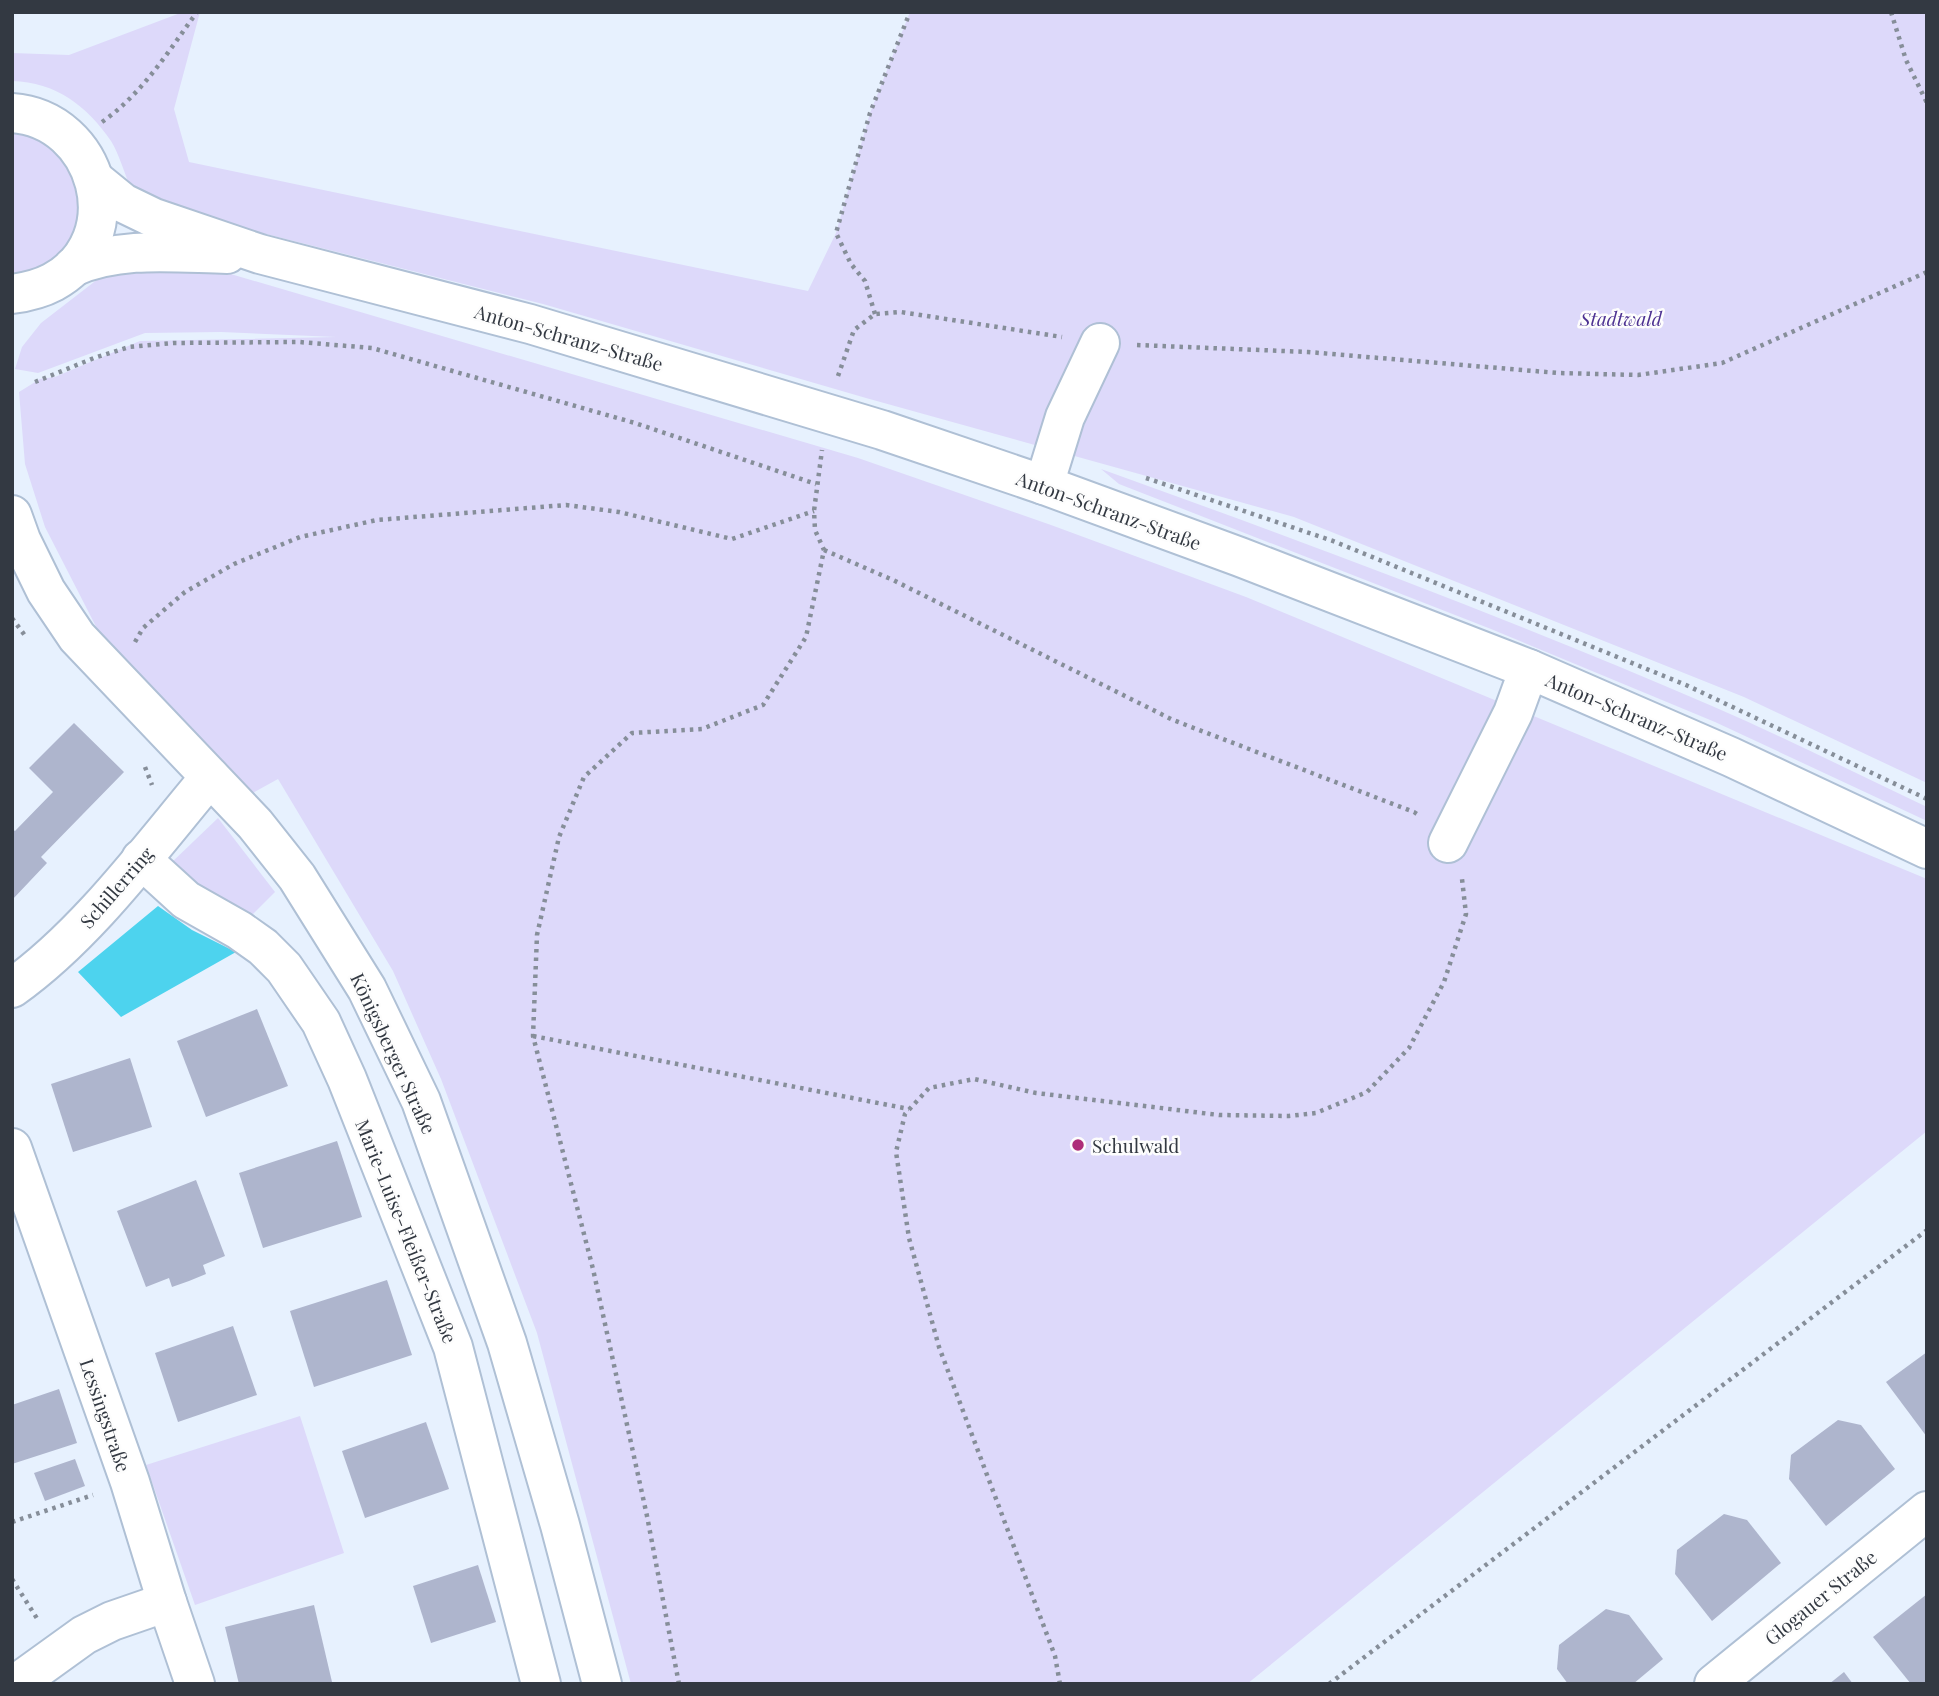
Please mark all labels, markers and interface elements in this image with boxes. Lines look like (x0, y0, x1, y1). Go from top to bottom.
street label: Anton-Schranz-Straße (471, 297, 666, 376)
park label: Stadtwald (1579, 305, 1663, 331)
street label: Anton-Schranz-Straße (1012, 464, 1205, 556)
street label: Anton-Schranz-Straße (1541, 666, 1732, 766)
street label: Schillerring (73, 841, 159, 933)
street label: Königsberger Straße (345, 968, 443, 1138)
street label: Marie-Luise-Fleißer-Straße (350, 1115, 464, 1347)
place label: Schulwald (1092, 1132, 1179, 1158)
marker: Schulwald (1070, 1137, 1086, 1153)
street label: Lessingstraße (74, 1355, 138, 1475)
street label: Glogauer Straße (1758, 1544, 1882, 1650)

